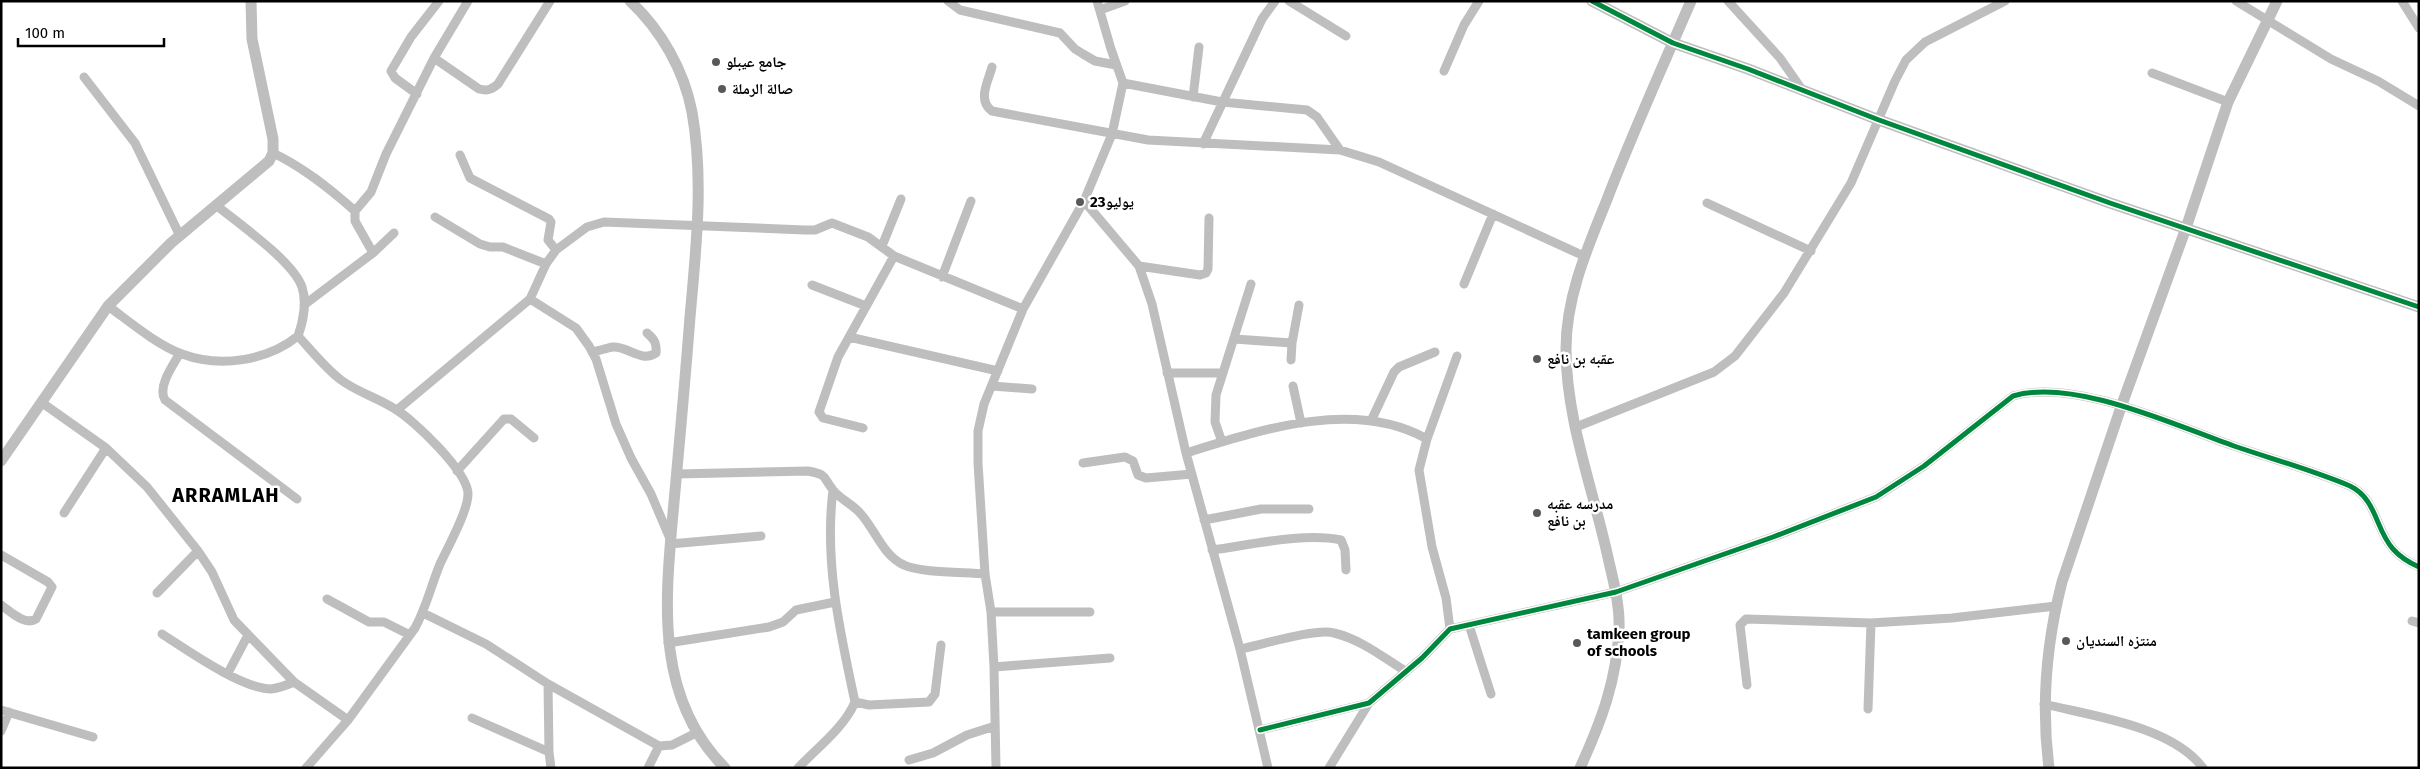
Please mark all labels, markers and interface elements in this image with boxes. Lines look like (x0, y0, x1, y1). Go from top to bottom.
scale bar (18, 15, 164, 47)
text: 100 m (25, 24, 65, 42)
place label: جامع عيبلو (726, 53, 787, 72)
marker: جامع عيبلو (710, 56, 722, 68)
place label: صالة الرملة (732, 80, 793, 98)
marker: صالة الرملة (716, 83, 728, 95)
place label: 23يوليو (1090, 193, 1134, 211)
marker: 23يوليو (1074, 196, 1086, 208)
place label: عقبه بن نافع (1547, 350, 1615, 369)
marker: عقبه بن نافع (1531, 353, 1543, 365)
district label: ARRAMLAH (171, 483, 280, 507)
place label: مدرسه عقبه بن نافع (1547, 495, 1613, 531)
marker: مدرسه عقبه بن نافع (1531, 507, 1543, 519)
place label: tamkeen group of schools (1587, 625, 1691, 660)
place label: منتزه السنديان (2076, 632, 2157, 650)
marker: منتزه السنديان (2060, 635, 2072, 647)
marker: tamkeen group of schools (1571, 637, 1583, 649)

